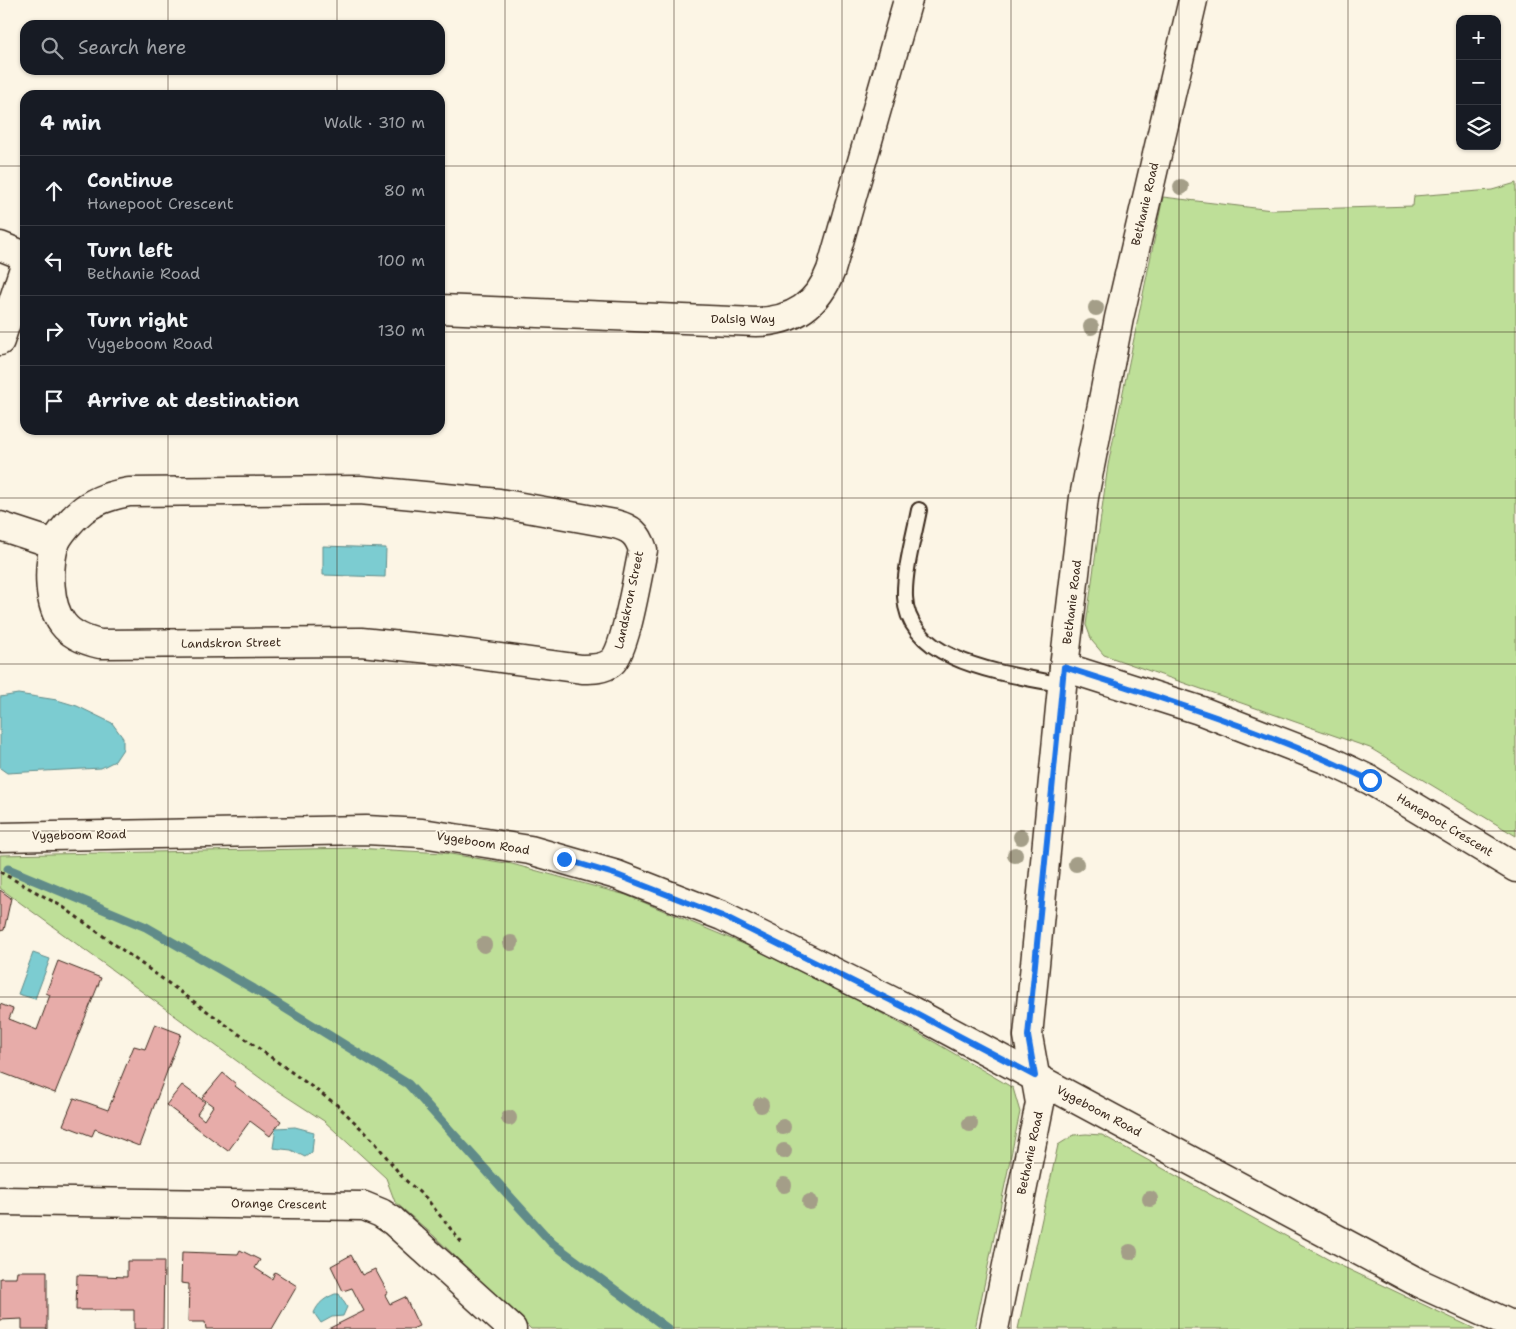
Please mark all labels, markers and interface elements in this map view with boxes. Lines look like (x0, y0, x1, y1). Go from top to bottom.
map controls (1456, 15, 1501, 150)
button: + (1456, 15, 1501, 60)
search box (20, 20, 445, 75)
icon: search (38, 34, 66, 62)
text: Search here (78, 35, 187, 60)
button: − (1456, 60, 1501, 105)
button: layers (1456, 105, 1501, 150)
text: 4 min (40, 109, 101, 137)
text: Walk · 310 m (324, 112, 425, 133)
street label: Bethanie Road (1128, 160, 1162, 247)
text: Continue (87, 168, 173, 193)
icon: ahead (40, 177, 68, 205)
text: 80 m (384, 180, 425, 201)
text: Hanepoot Crescent (87, 193, 234, 214)
text: Turn left (87, 238, 173, 263)
icon: left (40, 247, 68, 275)
text: 100 m (377, 250, 425, 271)
text: Bethanie Road (87, 263, 200, 284)
text: Turn right (87, 308, 188, 333)
street label: Dalsig Way (711, 311, 775, 327)
icon: right (40, 317, 68, 345)
text: 130 m (378, 320, 425, 341)
text: Vygeboom Road (87, 333, 213, 354)
icon: arrive (40, 387, 68, 415)
text: Arrive at destination (87, 388, 299, 413)
street label: Landskron Street (611, 549, 647, 651)
street label: Bethanie Road (1059, 558, 1085, 645)
street label: Landskron Street (181, 634, 281, 652)
route start (1359, 769, 1382, 792)
street label: Hanepoot Crescent (1394, 790, 1496, 860)
street label: Vygeboom Road (32, 826, 127, 844)
street label: Vygeboom Road (435, 828, 531, 858)
route end (553, 848, 576, 871)
street label: Vygeboom Road (1054, 1082, 1145, 1140)
street label: Bethanie Road (1013, 1109, 1047, 1196)
street label: Orange Crescent (231, 1195, 327, 1213)

